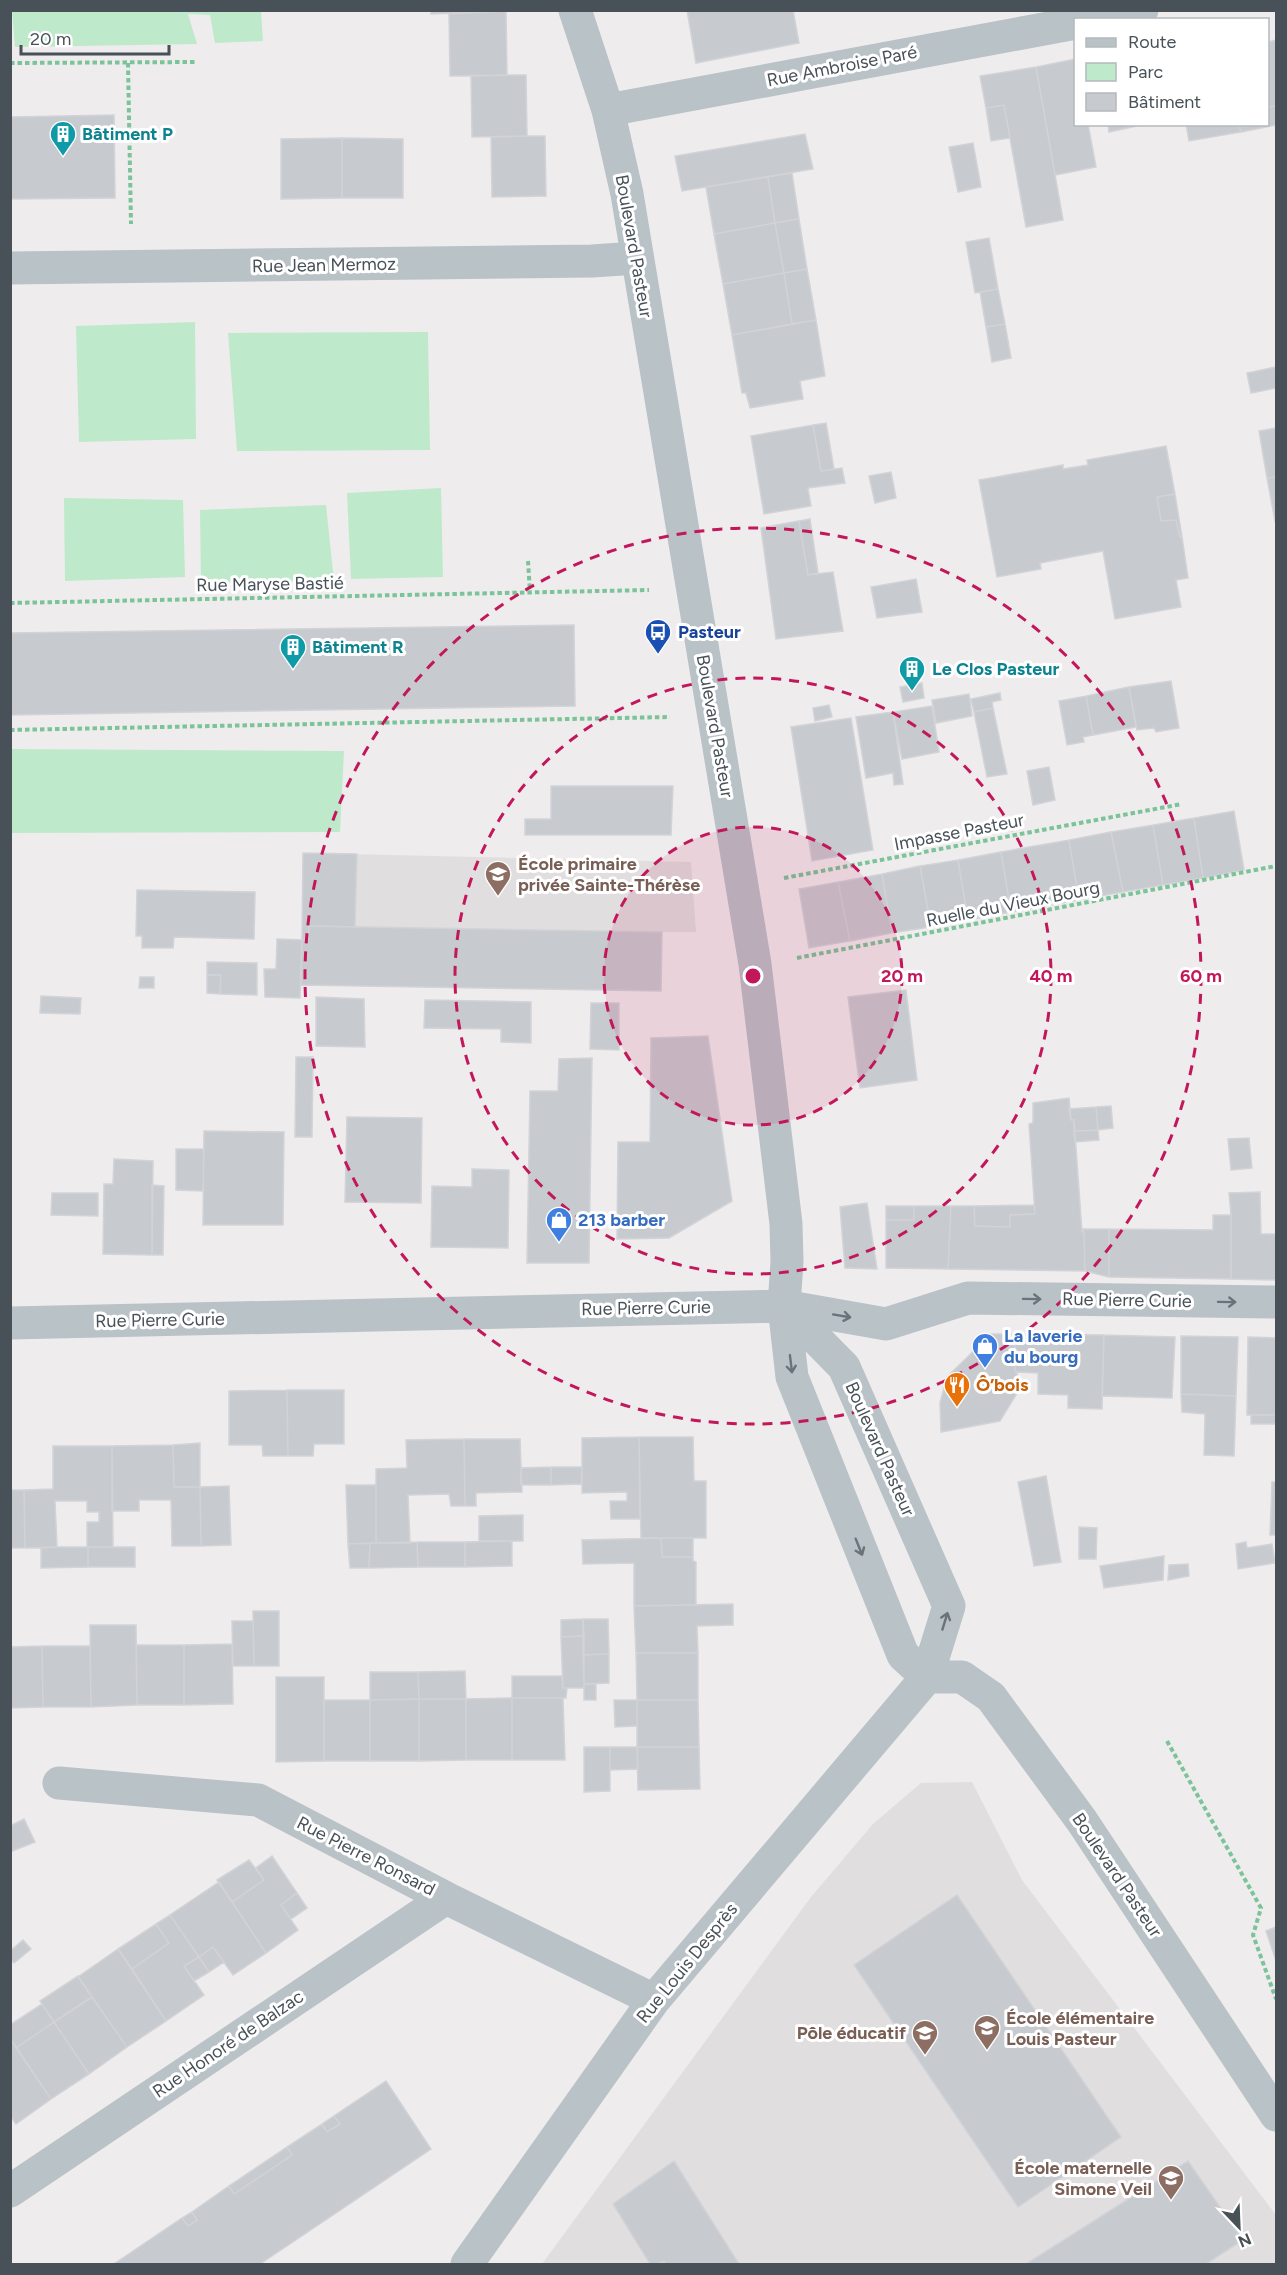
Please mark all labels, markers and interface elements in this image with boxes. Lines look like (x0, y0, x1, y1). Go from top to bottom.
scale bar (21, 18, 170, 56)
legend (1074, 18, 1269, 126)
text: 20 m (30, 28, 71, 50)
text: Route (1128, 31, 1177, 53)
street label: Rue Ambroise Paré (765, 41, 919, 91)
text: Parc (1128, 61, 1164, 83)
text: Bâtiment (1128, 91, 1201, 113)
building icon: Bâtiment P (48, 119, 78, 157)
place label: Bâtiment P (82, 123, 173, 145)
street label: Boulevard Pasteur (611, 173, 657, 319)
street label: Rue Jean Mermoz (252, 253, 396, 277)
street label: Rue Maryse Bastié (196, 572, 344, 596)
bus stop icon: Pasteur (643, 617, 673, 655)
place label: Pasteur (678, 621, 741, 643)
building icon: Bâtiment R (278, 632, 308, 670)
place label: Bâtiment R (312, 636, 404, 658)
street label: Boulevard Pasteur (692, 653, 738, 799)
building icon: Le Clos Pasteur (897, 654, 927, 692)
place label: Le Clos Pasteur (932, 658, 1059, 680)
street label: Impasse Pasteur (892, 809, 1026, 855)
place label: École primaire privée Sainte-Thérèse (518, 853, 700, 896)
school or university icon: École primaire privée Sainte-Thérèse (483, 859, 513, 897)
street label: Ruelle du Vieux Bourg (925, 876, 1101, 932)
text: 20 m (881, 965, 923, 987)
text: 40 m (1029, 965, 1073, 987)
text: 60 m (1180, 965, 1222, 987)
centre of rings (743, 966, 763, 986)
shop icon: 213 barber (544, 1205, 574, 1243)
place label: 213 barber (578, 1209, 665, 1231)
street label: Rue Pierre Curie (1062, 1288, 1192, 1312)
one-way arrow (1022, 1293, 1042, 1305)
street label: Rue Pierre Curie (581, 1296, 711, 1320)
one-way arrow (1217, 1296, 1237, 1307)
street label: Rue Pierre Curie (95, 1308, 225, 1332)
one-way arrow (831, 1311, 851, 1322)
place label: La laverie du bourg (1004, 1325, 1083, 1368)
shop icon: La laverie du bourg (970, 1331, 1000, 1369)
one-way arrow (786, 1354, 797, 1374)
restaurant icon: Ô’bois (942, 1370, 972, 1408)
place label: Ô’bois (976, 1374, 1029, 1396)
street label: Boulevard Pasteur (840, 1378, 920, 1520)
one-way arrow (854, 1537, 865, 1555)
one-way arrow (940, 1612, 951, 1631)
street label: Boulevard Pasteur (1067, 1809, 1167, 1941)
street label: Rue Pierre Ronsard (293, 1812, 439, 1900)
street label: Rue Louis Desprès (632, 1899, 742, 2027)
street label: Rue Honoré de Balzac (148, 1985, 308, 2103)
place label: École élémentaire Louis Pasteur (1006, 2007, 1154, 2050)
school or university icon: École élémentaire Louis Pasteur (972, 2013, 1002, 2051)
school or university icon: Pôle éducatif (910, 2018, 940, 2056)
place label: Pôle éducatif (797, 2022, 907, 2044)
place label: École maternelle Simone Veil (1014, 2157, 1152, 2200)
school or university icon: École maternelle Simone Veil (1156, 2163, 1186, 2201)
north arrow (1209, 2197, 1269, 2257)
text: N (1235, 2229, 1254, 2252)

